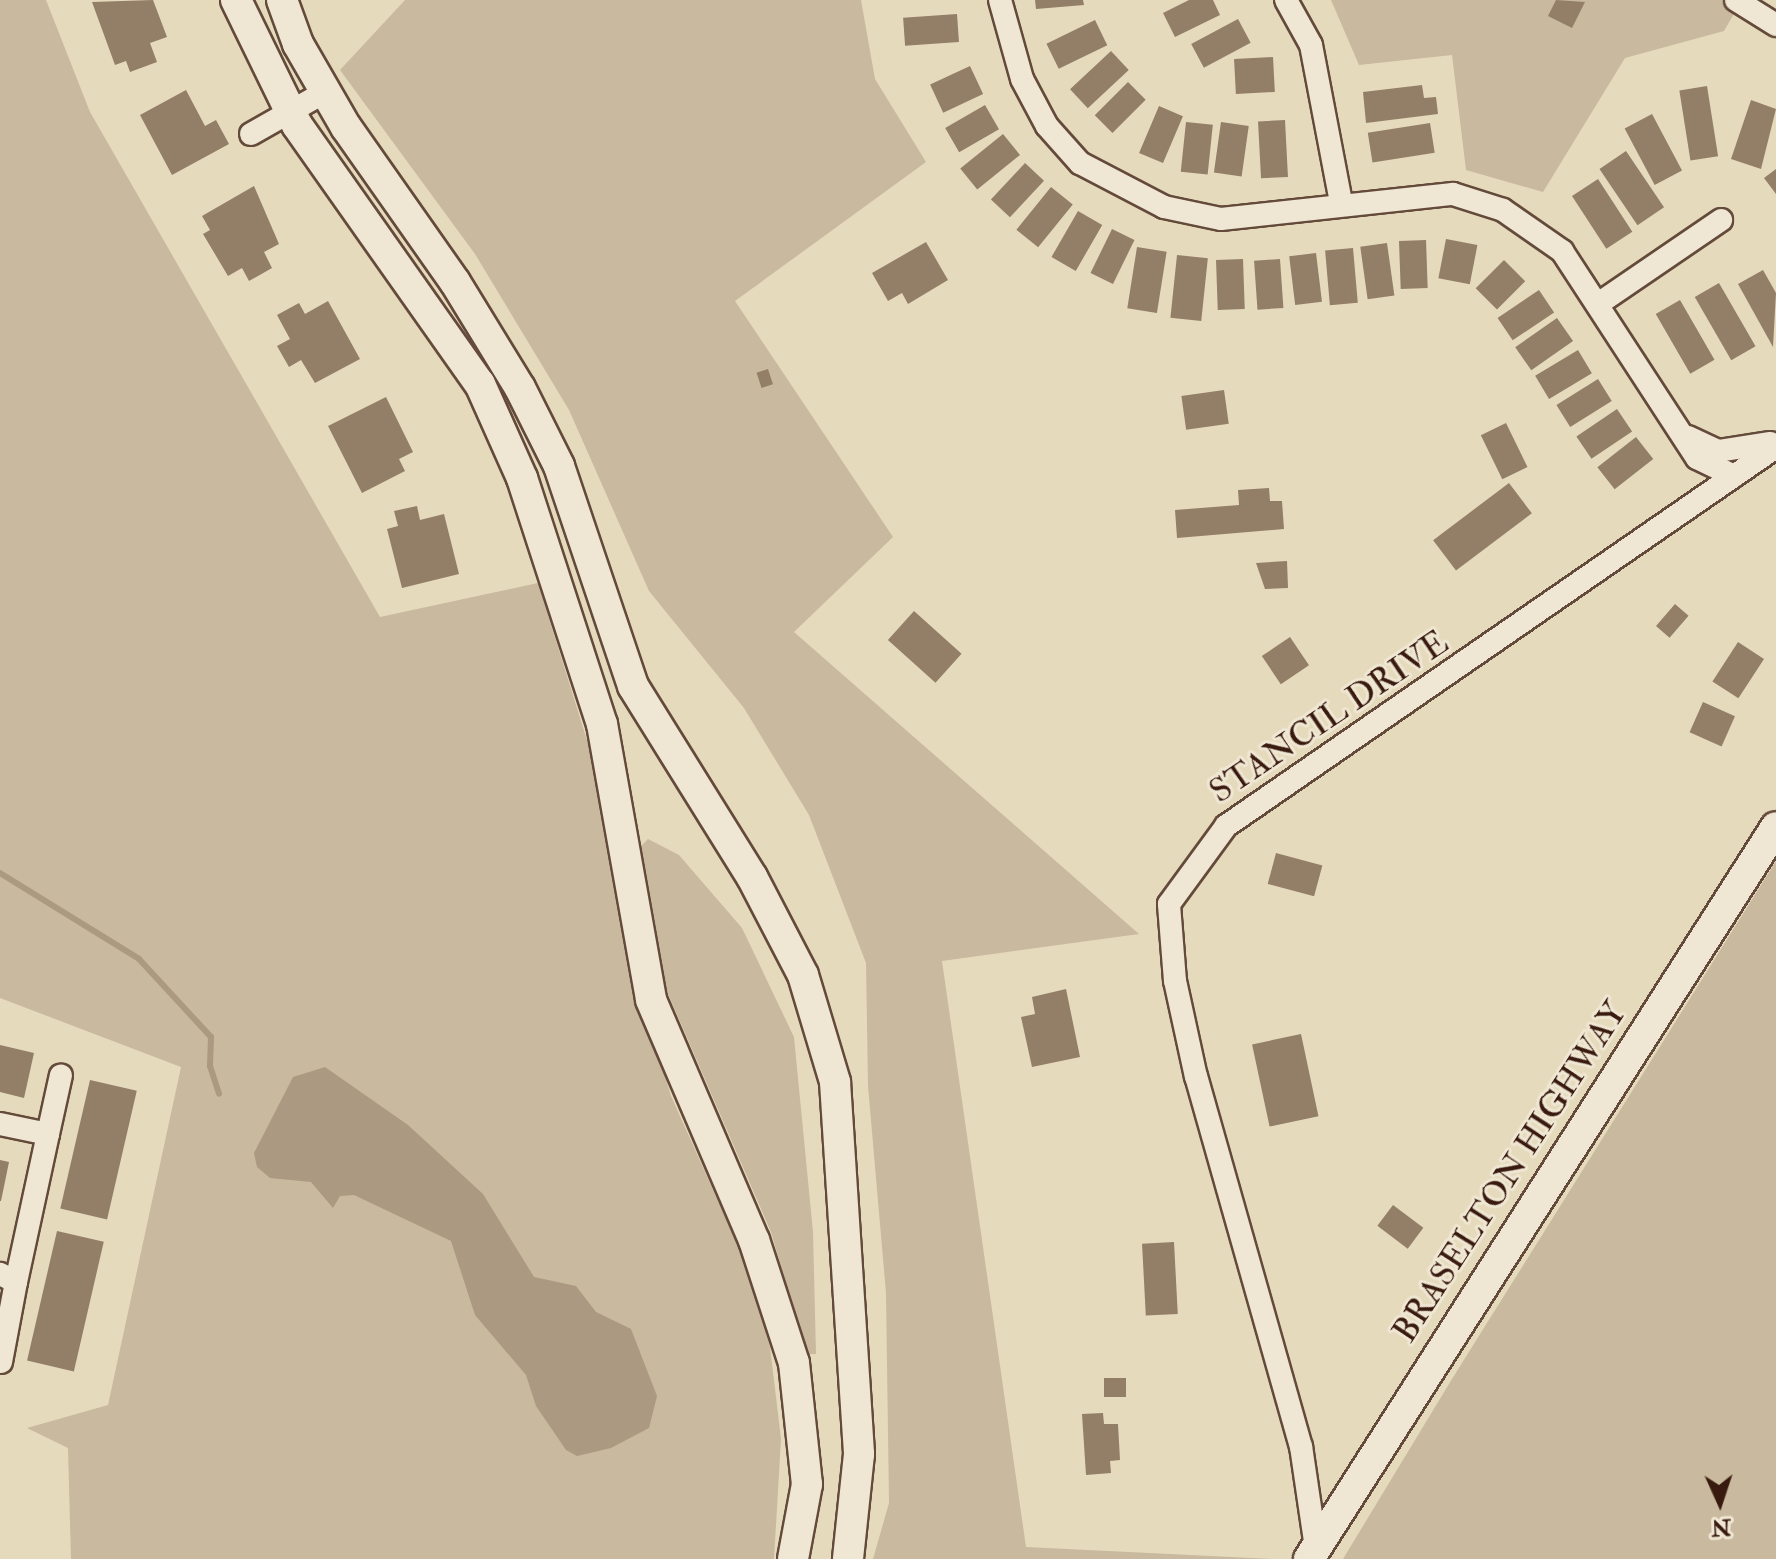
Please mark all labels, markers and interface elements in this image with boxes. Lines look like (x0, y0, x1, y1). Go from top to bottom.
street label: STANCIL DRIVE (1202, 622, 1456, 812)
street label: BRASELTON HIGHWAY (1384, 994, 1636, 1350)
north arrow (1680, 1463, 1760, 1543)
text: N (1711, 1512, 1732, 1541)

